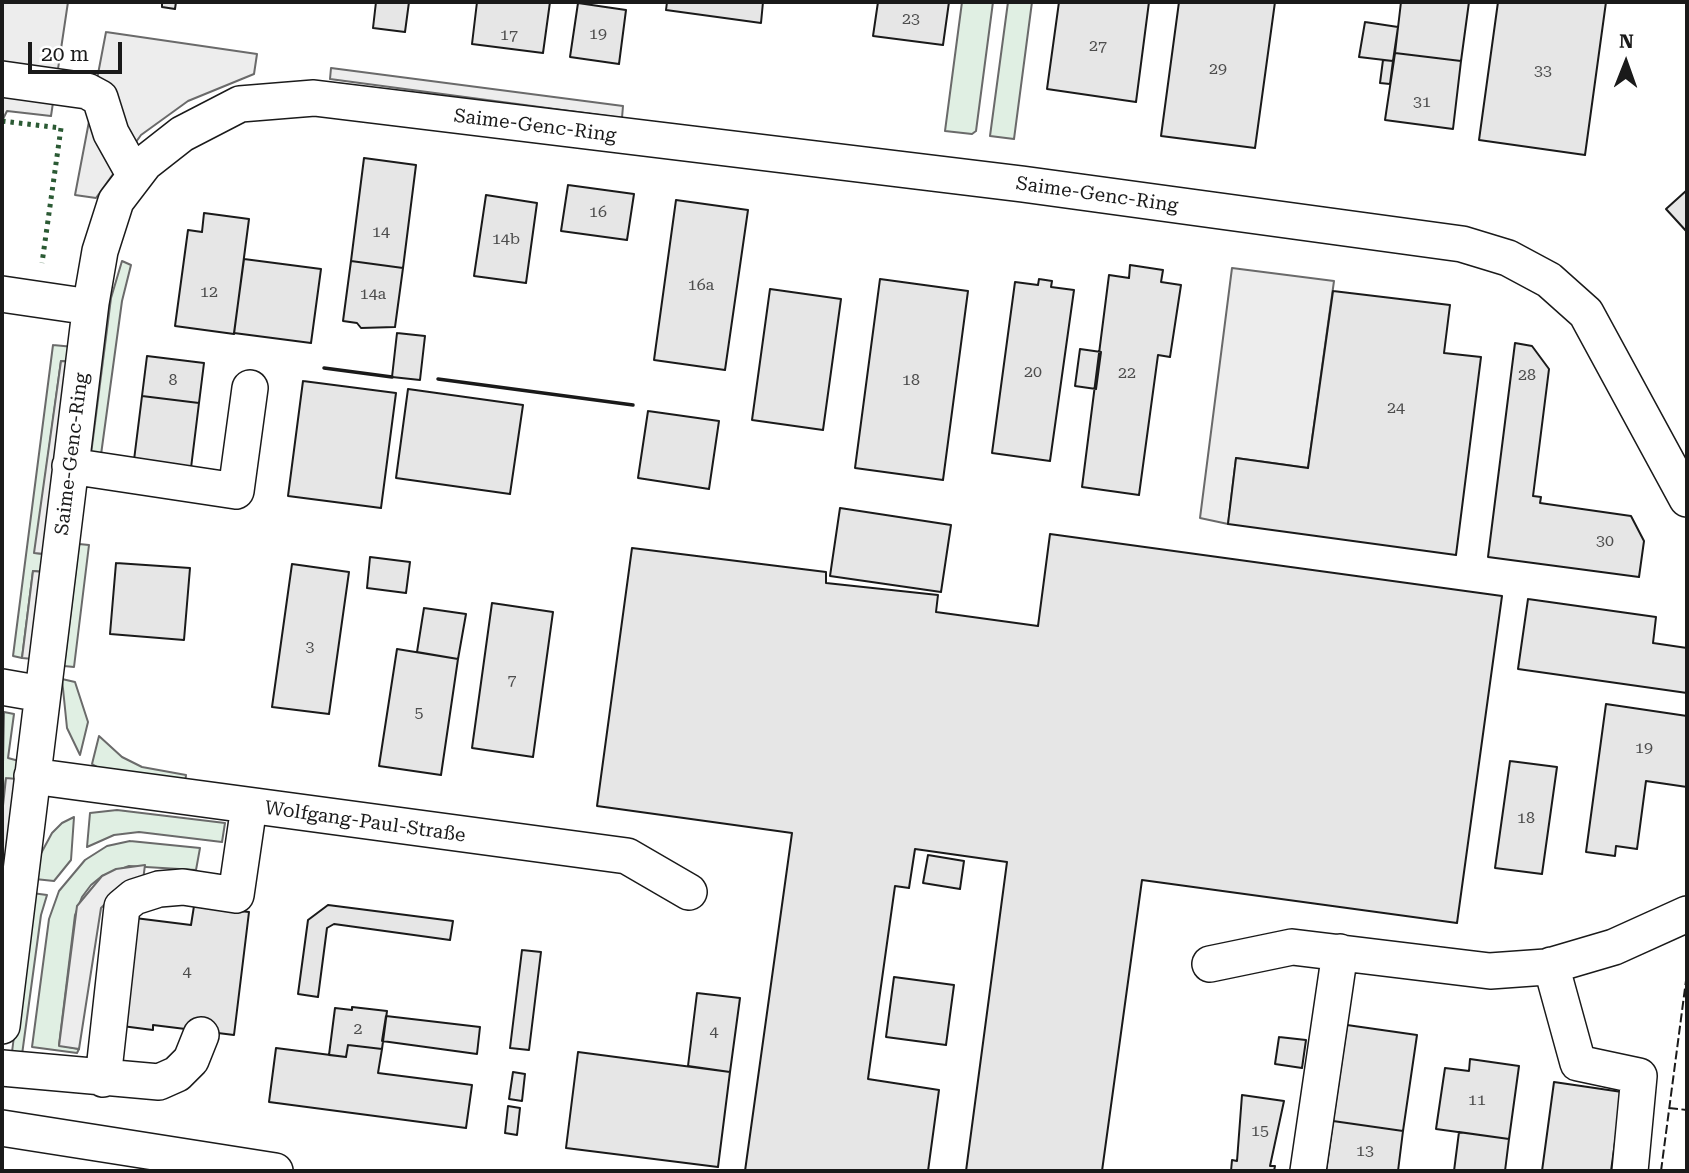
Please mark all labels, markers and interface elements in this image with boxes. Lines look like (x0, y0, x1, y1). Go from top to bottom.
house number: 23 (902, 9, 920, 29)
house number: 19 (589, 24, 607, 44)
house number: 17 (500, 25, 518, 45)
scale bar (32, 28, 126, 72)
north arrow (1591, 28, 1661, 98)
text: N (1619, 30, 1634, 53)
house number: 27 (1089, 36, 1107, 56)
text: 20 m (41, 42, 89, 66)
house number: 29 (1209, 59, 1227, 79)
house number: 33 (1534, 61, 1552, 81)
house number: 31 (1413, 92, 1431, 112)
street label: Saime-Genc-Ring (452, 105, 618, 147)
street label: Saime-Genc-Ring (1014, 172, 1180, 218)
house number: 16 (589, 202, 607, 222)
house number: 14 (372, 222, 390, 242)
house number: 14b (492, 229, 520, 249)
house number: 16a (688, 275, 714, 295)
house number: 12 (200, 282, 218, 302)
house number: 14a (360, 284, 386, 304)
house number: 20 (1024, 362, 1042, 382)
house number: 22 (1118, 363, 1136, 383)
house number: 28 (1518, 365, 1536, 385)
house number: 8 (169, 370, 177, 390)
house number: 18 (902, 370, 920, 390)
street label: Saime-Genc-Ring (51, 371, 93, 537)
house number: 24 (1387, 398, 1405, 418)
house number: 30 (1596, 531, 1614, 551)
house number: 3 (306, 637, 314, 657)
house number: 7 (508, 670, 516, 690)
house number: 5 (415, 703, 423, 723)
house number: 19 (1635, 738, 1653, 758)
street label: Wolfgang-Paul-Straße (263, 797, 467, 847)
house number: 18 (1517, 808, 1535, 828)
house number: 4 (183, 962, 191, 982)
house number: 2 (354, 1019, 362, 1039)
house number: 4 (710, 1022, 718, 1042)
house number: 11 (1468, 1090, 1486, 1110)
house number: 15 (1251, 1121, 1269, 1141)
house number: 13 (1356, 1141, 1374, 1161)

